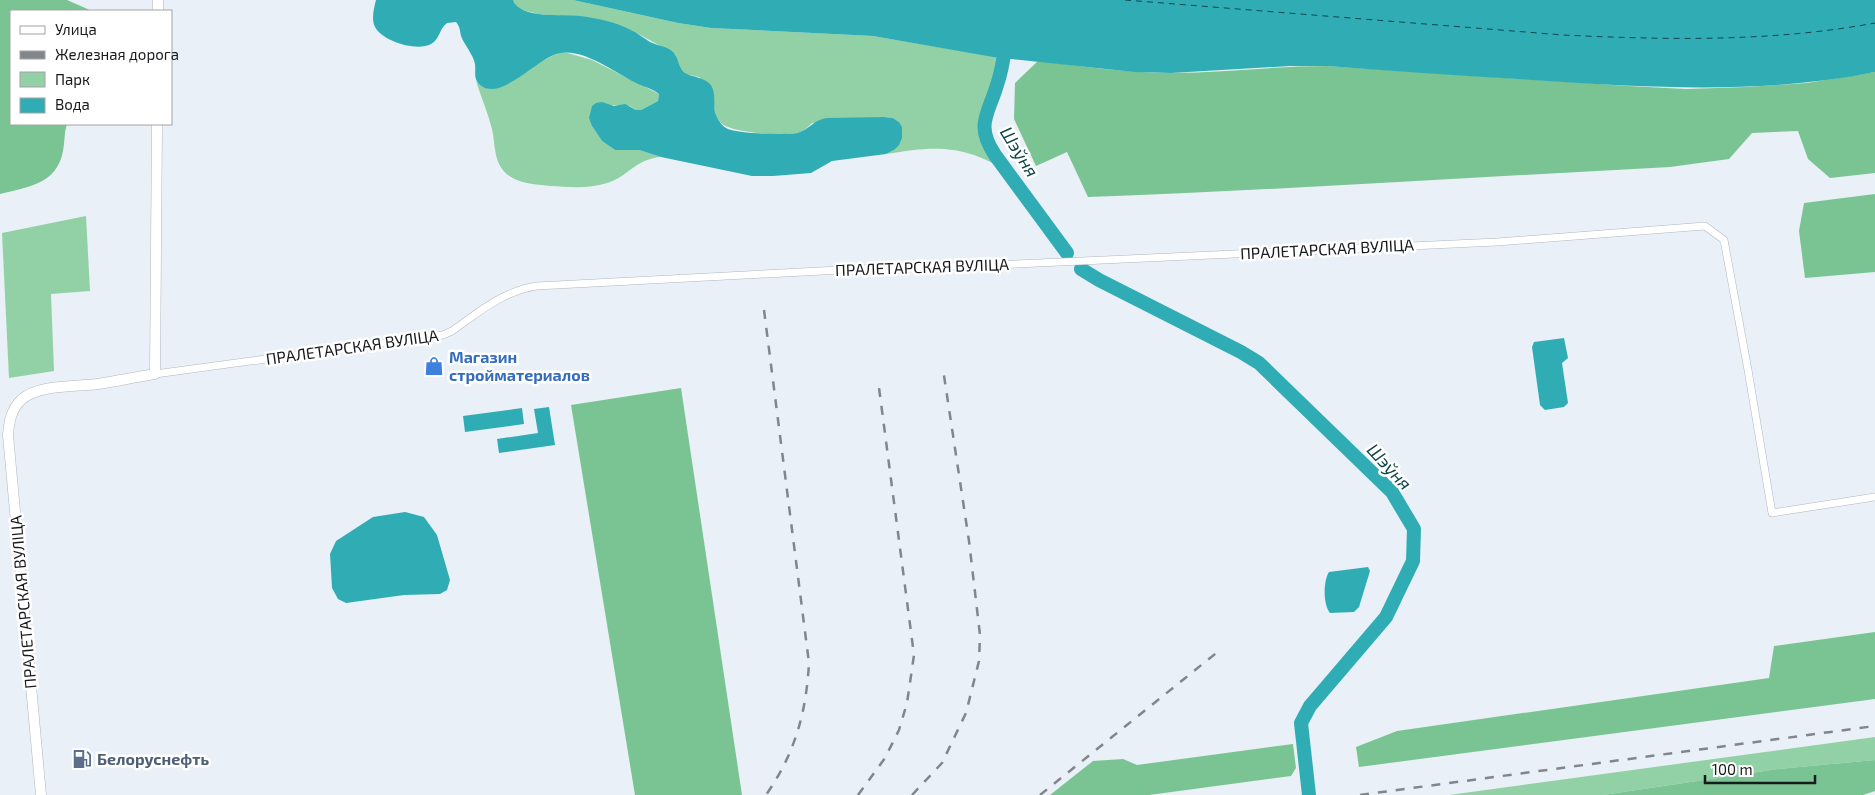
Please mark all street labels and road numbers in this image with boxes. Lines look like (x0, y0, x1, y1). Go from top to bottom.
street label: ПРАЛЕТАРСКАЯ ВУЛІЦА (1240, 234, 1414, 263)
street label: ПРАЛЕТАРСКАЯ ВУЛІЦА (835, 254, 1009, 279)
street label: ПРАЛЕТАРСКАЯ ВУЛІЦА (264, 325, 439, 368)
street label: ПРАЛЕТАРСКАЯ ВУЛІЦА (5, 514, 40, 690)

